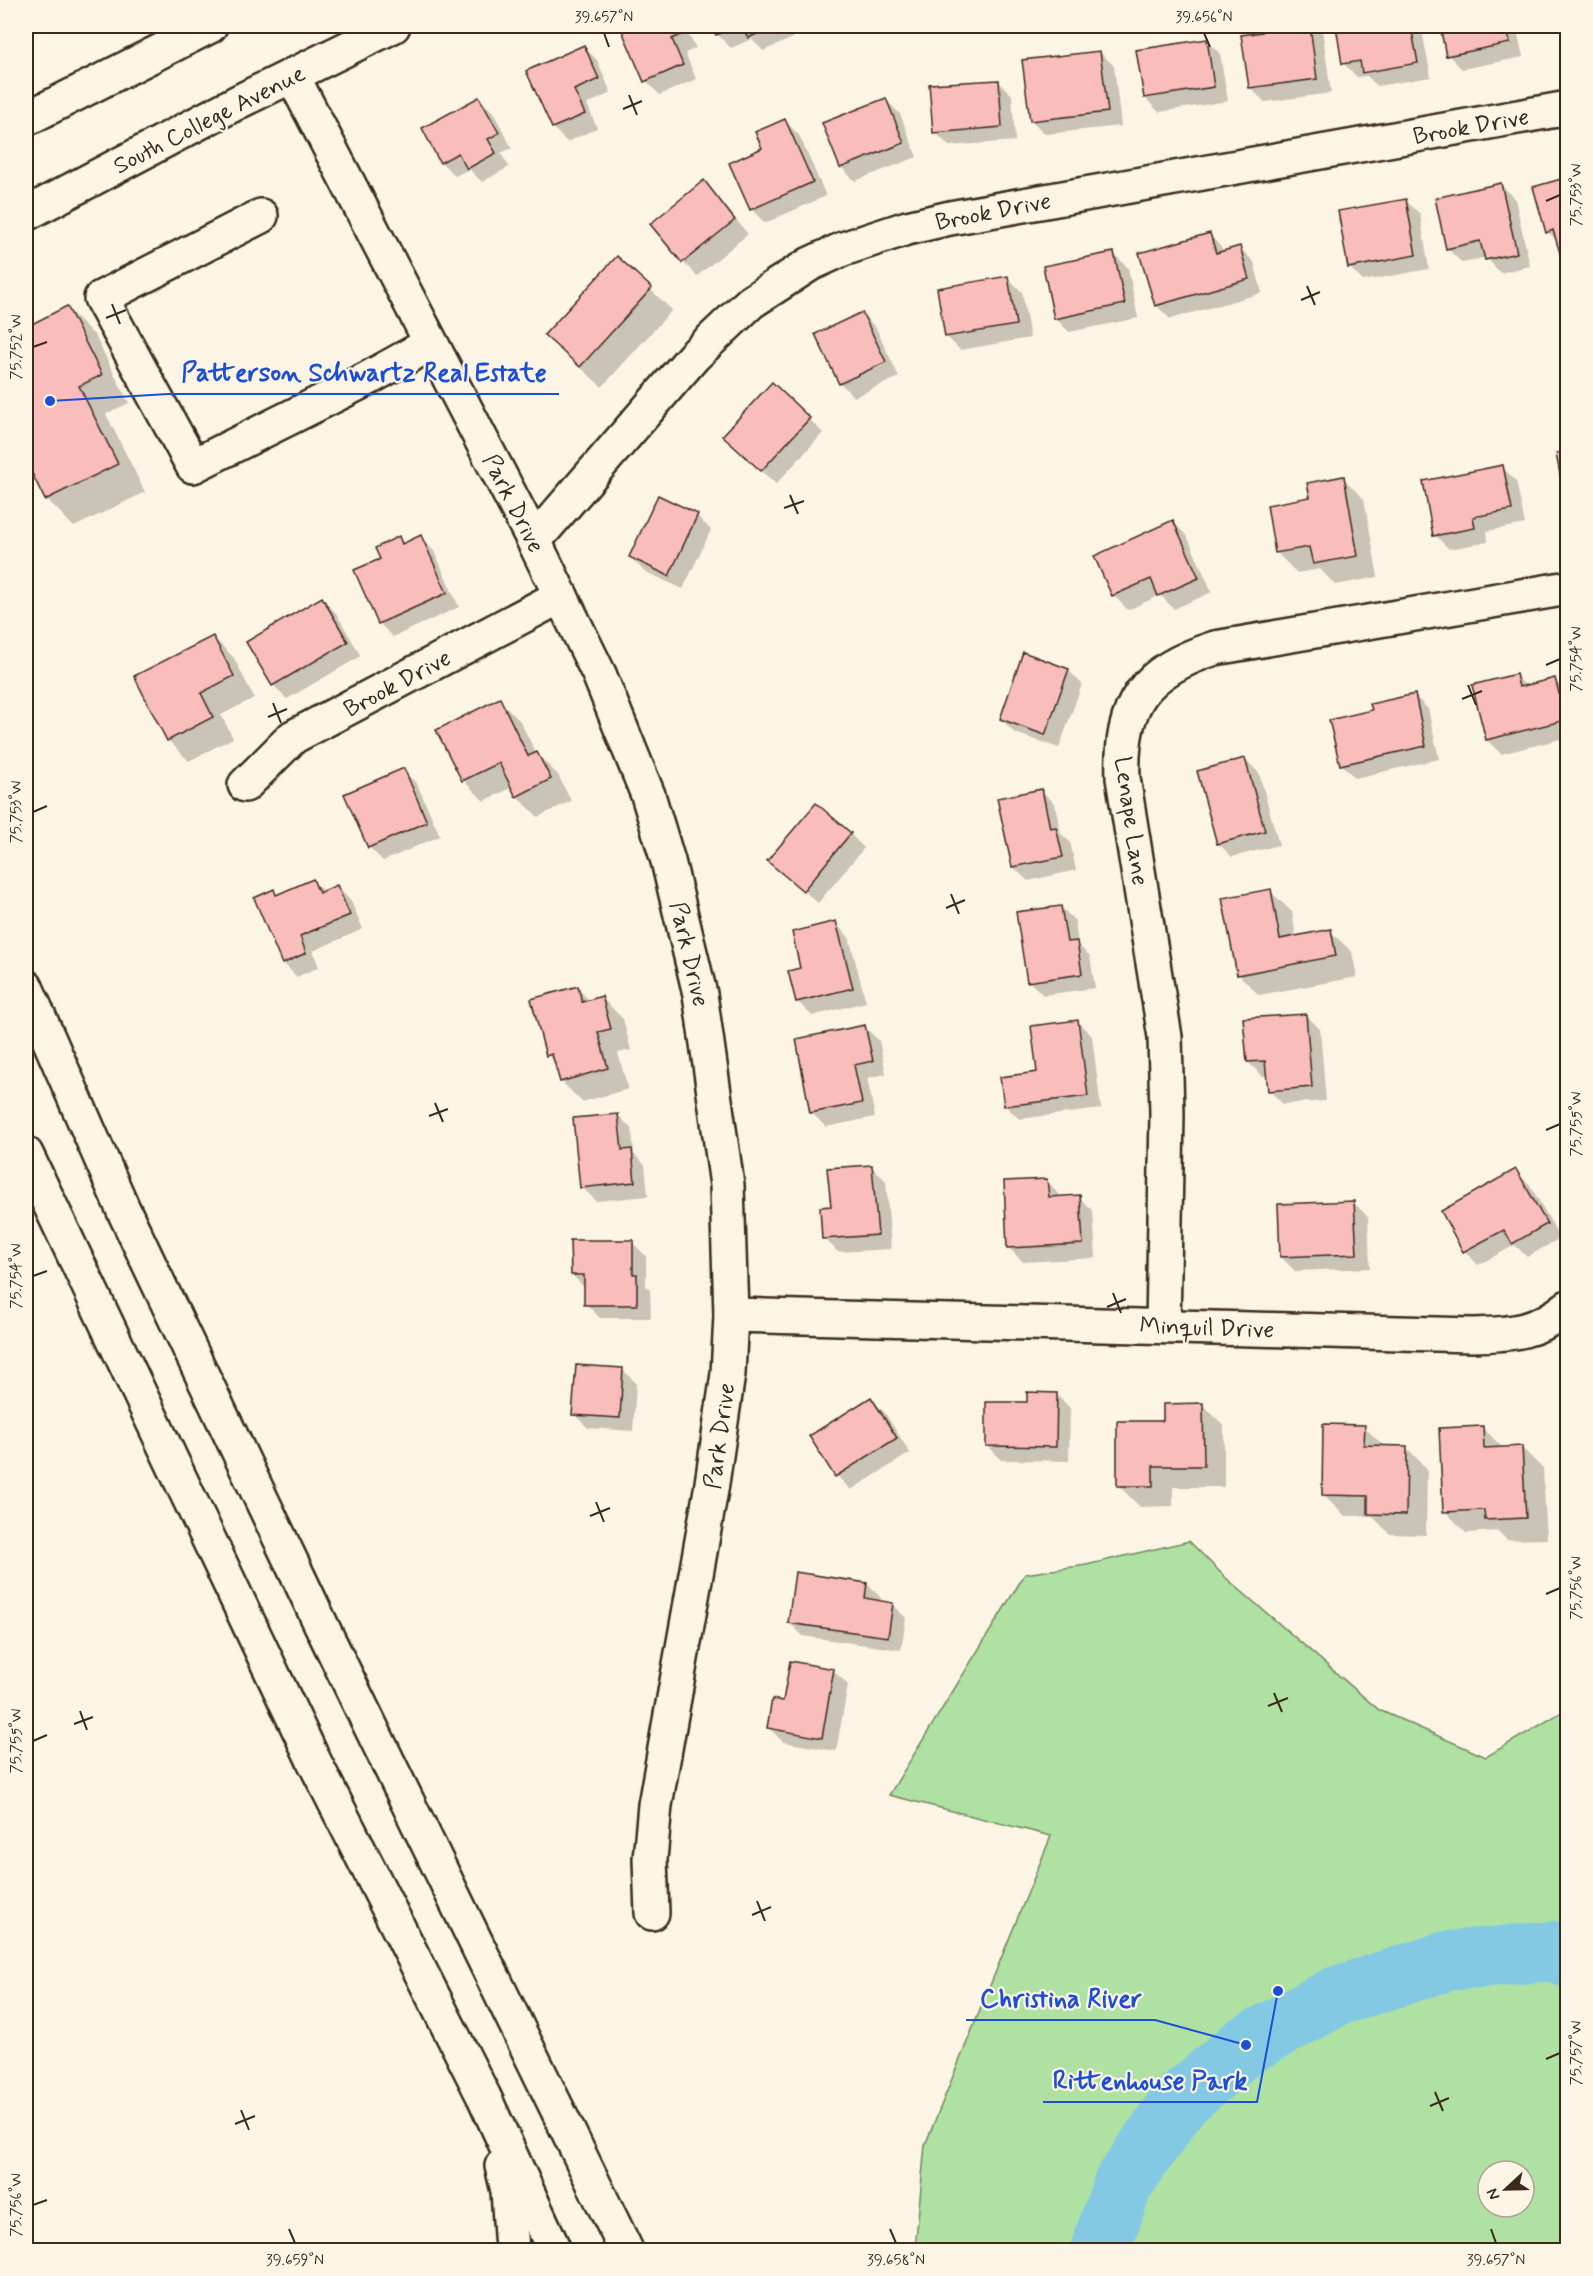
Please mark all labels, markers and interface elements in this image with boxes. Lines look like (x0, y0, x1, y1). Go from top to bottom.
text: 39.657°N (575, 8, 633, 28)
text: 39.656°N (1175, 8, 1233, 28)
street label: South College Avenue (108, 58, 311, 182)
street label: Brook Drive (1411, 102, 1532, 153)
text: 75.753°W (1567, 164, 1587, 226)
street label: Brook Drive (933, 186, 1054, 239)
text: 75.752°W (7, 314, 27, 380)
callout: Patterson Schwartz Real Estate (168, 350, 559, 394)
text: Patterson Schwartz Real Estate (181, 357, 547, 391)
street label: Park Drive (475, 449, 551, 558)
text: 75.754°W (1567, 626, 1587, 692)
street label: Brook Drive (339, 643, 457, 726)
street label: Lenape Lane (1106, 755, 1155, 888)
text: 75.753°W (7, 781, 27, 843)
street label: Park Drive (661, 899, 716, 1010)
text: 75.755°W (1567, 1092, 1587, 1156)
text: 75.754°W (7, 1243, 27, 1309)
street label: Minquil Drive (1139, 1311, 1275, 1346)
street label: Park Drive (698, 1381, 743, 1491)
text: 75.756°W (1567, 1556, 1587, 1620)
text: 75.755°W (7, 1709, 27, 1773)
callout: Christina River (966, 1976, 1155, 2020)
text: Christina River (980, 1983, 1142, 2017)
text: 75.757°W (1567, 2021, 1587, 2085)
callout: Rittenhouse Park (1043, 2058, 1257, 2102)
text: Rittenhouse Park (1053, 2065, 1247, 2099)
north arrow (1476, 2159, 1536, 2219)
text: 75.756°W (7, 2173, 27, 2237)
text: N (1482, 2185, 1505, 2203)
text: 39.659°N (266, 2251, 324, 2271)
text: 39.658°N (867, 2251, 925, 2271)
text: 39.657°N (1467, 2251, 1525, 2271)

